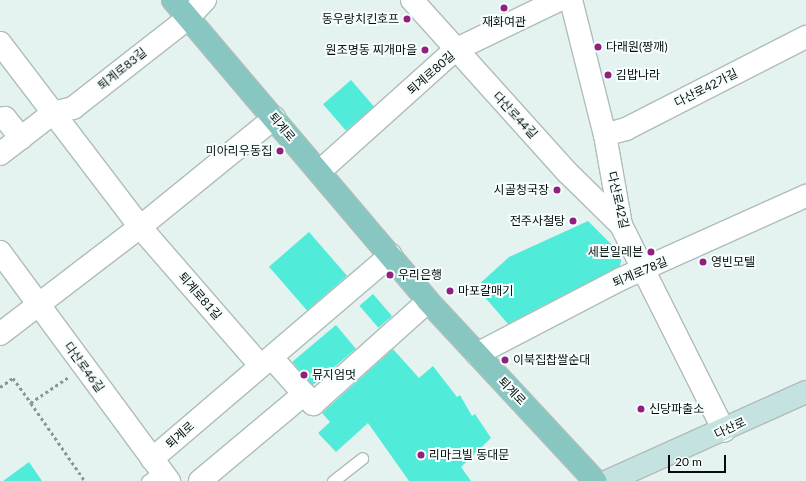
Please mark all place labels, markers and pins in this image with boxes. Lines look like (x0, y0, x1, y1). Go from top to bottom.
marker: 재화여관 (499, 3, 509, 13)
place label: 동우랑치킨호프 (322, 12, 399, 26)
marker: 동우랑치킨호프 (402, 14, 412, 24)
place label: 재화여관 (482, 15, 526, 29)
place label: 다래원(짱깨) (606, 40, 668, 54)
marker: 다래원(짱깨) (593, 42, 603, 52)
place label: 원조명동 찌개마을 (326, 43, 417, 57)
marker: 원조명동 찌개마을 (420, 45, 430, 55)
place label: 김밥나라 (616, 68, 660, 82)
marker: 김밥나라 (603, 70, 613, 80)
place label: 미아리우동집 (206, 144, 272, 158)
marker: 미아리우동집 (275, 146, 285, 156)
place label: 시골청국장 (494, 183, 549, 197)
marker: 시골청국장 (552, 185, 562, 195)
place label: 전주사철탕 (510, 214, 565, 228)
marker: 전주사철탕 (568, 216, 578, 226)
place label: 세븐일레븐 (588, 245, 643, 259)
marker: 세븐일레븐 (646, 247, 656, 257)
place label: 영빈모텔 (711, 255, 755, 269)
marker: 영빈모텔 (698, 257, 708, 267)
place label: 우리은행 (398, 268, 442, 282)
marker: 우리은행 (385, 270, 395, 280)
place label: 마포갈매기 (458, 284, 513, 298)
marker: 마포갈매기 (445, 286, 455, 296)
place label: 이북집찹쌀순대 (513, 353, 590, 367)
marker: 이북집찹쌀순대 (500, 355, 510, 365)
place label: 뮤지엄멋 (312, 368, 356, 382)
marker: 뮤지엄멋 (299, 370, 309, 380)
place label: 신당파출소 (649, 402, 704, 416)
marker: 신당파출소 (636, 404, 646, 414)
place label: 리마크빌 동대문 (429, 448, 509, 462)
marker: 리마크빌 동대문 (416, 450, 426, 460)

